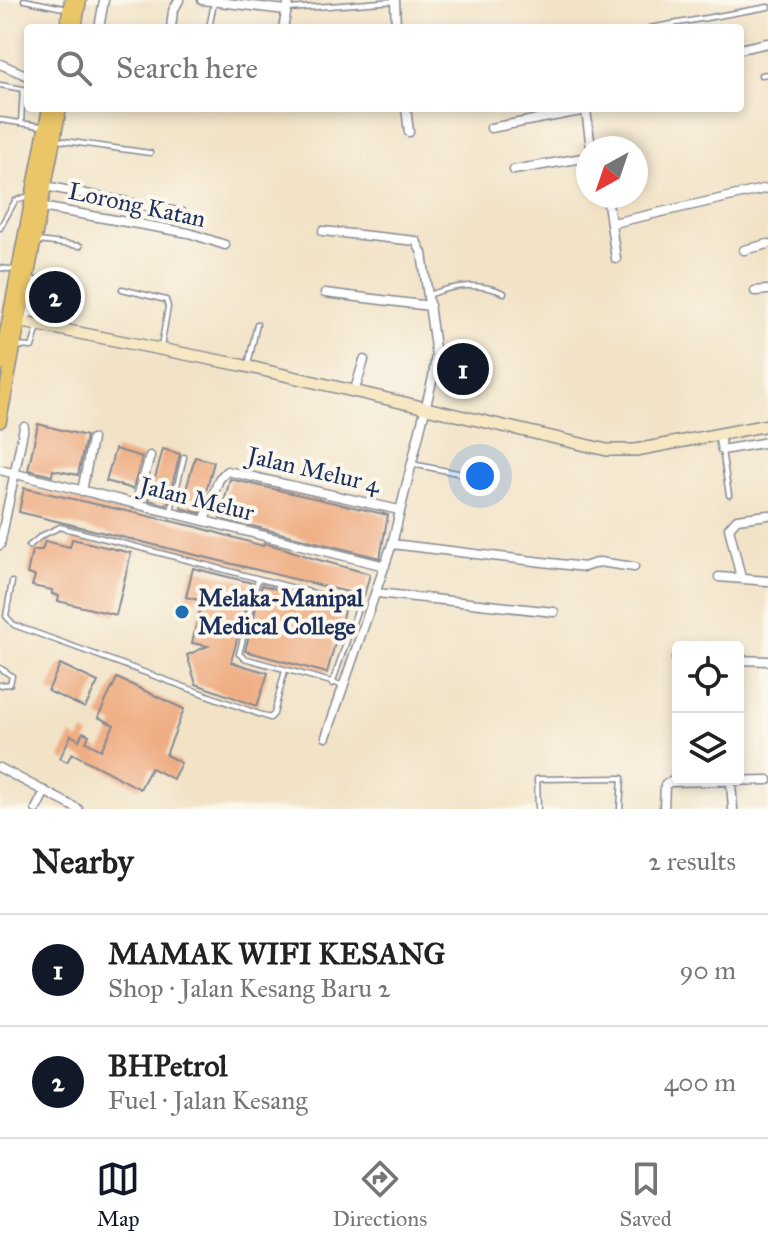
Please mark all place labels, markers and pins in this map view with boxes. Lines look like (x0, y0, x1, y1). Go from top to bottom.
pin: 2 (29, 267, 81, 327)
pin: 1 (437, 339, 489, 399)
place label: Melaka-Manipal Medical College (198, 583, 364, 641)
marker: Melaka-Manipal Medical College (173, 603, 191, 621)

